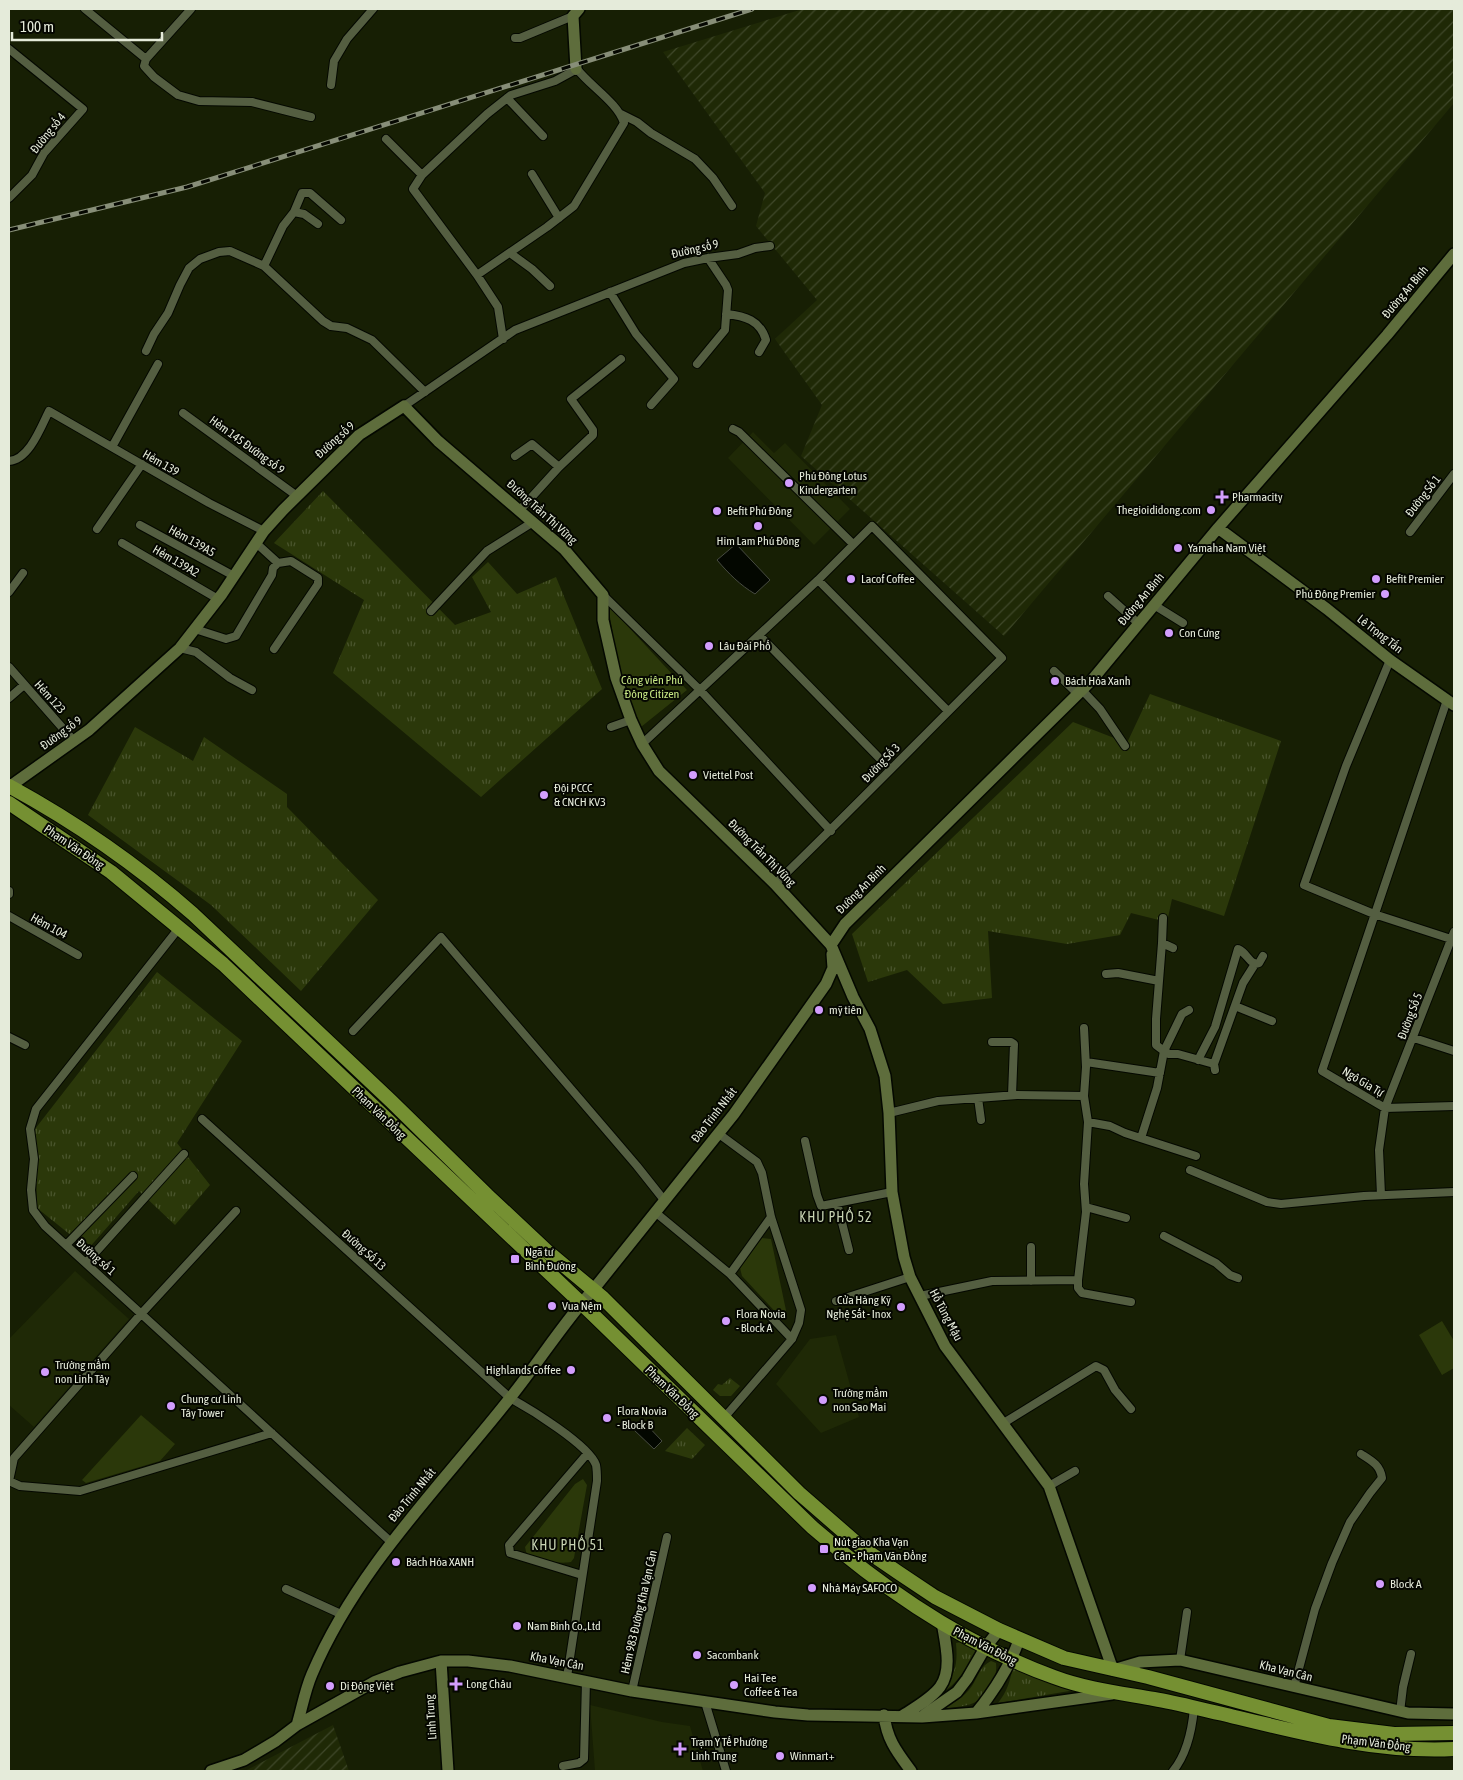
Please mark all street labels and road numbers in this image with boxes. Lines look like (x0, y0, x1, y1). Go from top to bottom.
street label: Đường số 4 (27, 110, 69, 156)
street label: Đường số 9 (670, 237, 720, 261)
street label: Đường An Bình (1379, 263, 1431, 321)
street label: Hẻm 145 Đường số 9 (207, 413, 287, 477)
street label: Đường số 9 (312, 419, 358, 461)
street label: Hẻm 139 (140, 447, 182, 479)
street label: Đường Số 1 (1402, 472, 1444, 520)
street label: Đường Trần Thị Vững (504, 477, 581, 548)
street label: Hẻm 139A5 (166, 522, 218, 560)
street label: Hẻm 139A2 (150, 542, 202, 580)
street label: Đường An Bình (1115, 570, 1167, 628)
street label: Lê Trọng Tấn (1354, 612, 1406, 656)
street label: Hẻm 123 (32, 678, 68, 716)
street label: Đường số 9 (37, 713, 85, 753)
street label: Đường Số 3 (859, 741, 903, 785)
street label: Đường Trần Thị Vững (725, 816, 799, 890)
street label: Phạm Văn Đồng (41, 822, 107, 873)
street label: Đường An Bình (833, 861, 889, 917)
street label: Hẻm 104 (28, 910, 70, 942)
street label: Đường Số 5 (1395, 991, 1425, 1041)
street label: Ngô Gia Tự (1340, 1064, 1387, 1100)
street label: Phạm Văn Đồng (349, 1084, 409, 1143)
street label: Đào Trinh Nhất (688, 1084, 740, 1145)
street label: Đường Số 13 (339, 1227, 389, 1273)
street label: Đường số 1 (73, 1236, 119, 1278)
street label: Hồ Tùng Mậu (926, 1287, 966, 1344)
street label: Phạm Văn Đồng (642, 1363, 702, 1422)
street label: Đào Trinh Nhất (386, 1465, 439, 1525)
street label: Hẻm 983 Đường Kha Vạn Cân (618, 1549, 660, 1675)
street label: Phạm Văn Đồng (951, 1624, 1020, 1668)
street label: Kha Vạn Cân (529, 1649, 585, 1673)
street label: Kha Vạn Cân (1258, 1658, 1314, 1684)
street label: Linh Trung (422, 1693, 440, 1740)
street label: Phạm Văn Đồng (1341, 1732, 1412, 1754)

